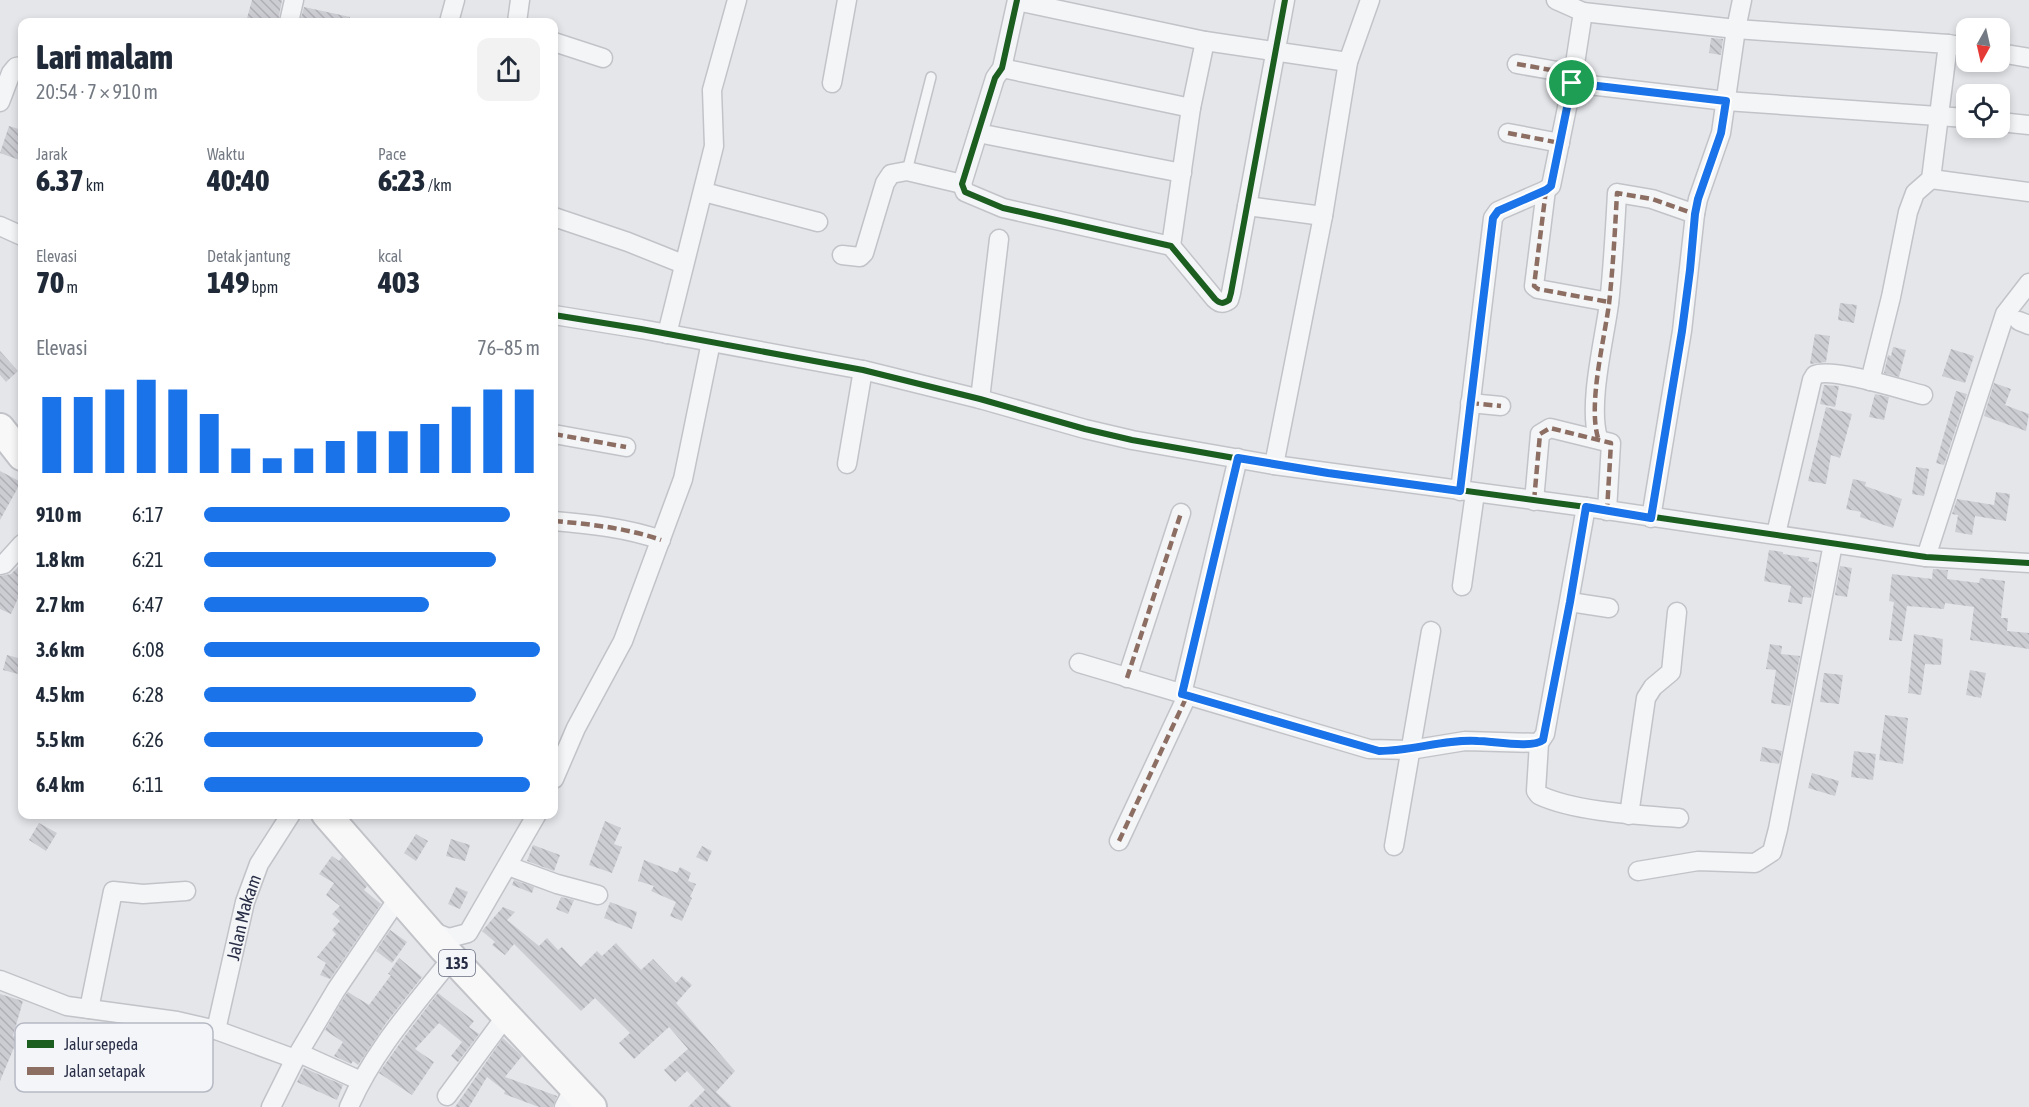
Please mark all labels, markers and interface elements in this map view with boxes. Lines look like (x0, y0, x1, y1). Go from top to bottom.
north arrow (1956, 18, 2010, 72)
map controls (1956, 18, 2010, 138)
text: Lari malam (36, 38, 173, 76)
button: share (477, 38, 540, 101)
pin (1546, 57, 1597, 108)
icon: arrive (1555, 66, 1588, 99)
text: 20:54 · 7 × 910 m (36, 80, 158, 103)
button: locate (1956, 84, 2010, 138)
text: Jarak (36, 145, 67, 163)
text: Waktu (207, 145, 245, 163)
text: Pace (378, 145, 406, 163)
text: 6.37 (36, 163, 84, 197)
text: 40:40 (207, 163, 269, 197)
text: 6:23 (378, 163, 426, 197)
text: km (84, 176, 104, 194)
text: /km (426, 176, 452, 194)
text: Elevasi (36, 247, 77, 265)
text: Detak jantung (207, 247, 290, 265)
text: kcal (378, 247, 402, 265)
text: 70 (36, 265, 64, 299)
text: 149 (207, 265, 249, 299)
text: 403 (378, 265, 420, 299)
text: m (64, 278, 78, 296)
text: bpm (249, 278, 278, 296)
text: Elevasi (36, 336, 88, 359)
text: 76–85 m (477, 336, 540, 359)
text: 910 m (36, 503, 81, 526)
text: 6:17 (132, 503, 164, 526)
text: 1.8 km (36, 548, 84, 571)
text: 6:21 (132, 548, 164, 571)
text: 2.7 km (36, 593, 84, 616)
text: 6:47 (132, 593, 164, 616)
text: 3.6 km (36, 638, 84, 661)
text: 6:08 (132, 638, 164, 661)
text: 4.5 km (36, 683, 84, 706)
text: 6:28 (132, 683, 164, 706)
text: 5.5 km (36, 728, 84, 751)
text: 6:26 (132, 728, 164, 751)
text: 6.4 km (36, 773, 84, 796)
text: 6:11 (132, 773, 164, 796)
street label: Jalan Makam (222, 871, 265, 962)
road number: 135 (439, 950, 475, 976)
legend (15, 1023, 213, 1092)
text: Jalur sepeda (64, 1035, 138, 1054)
text: Jalan setapak (64, 1062, 145, 1081)

